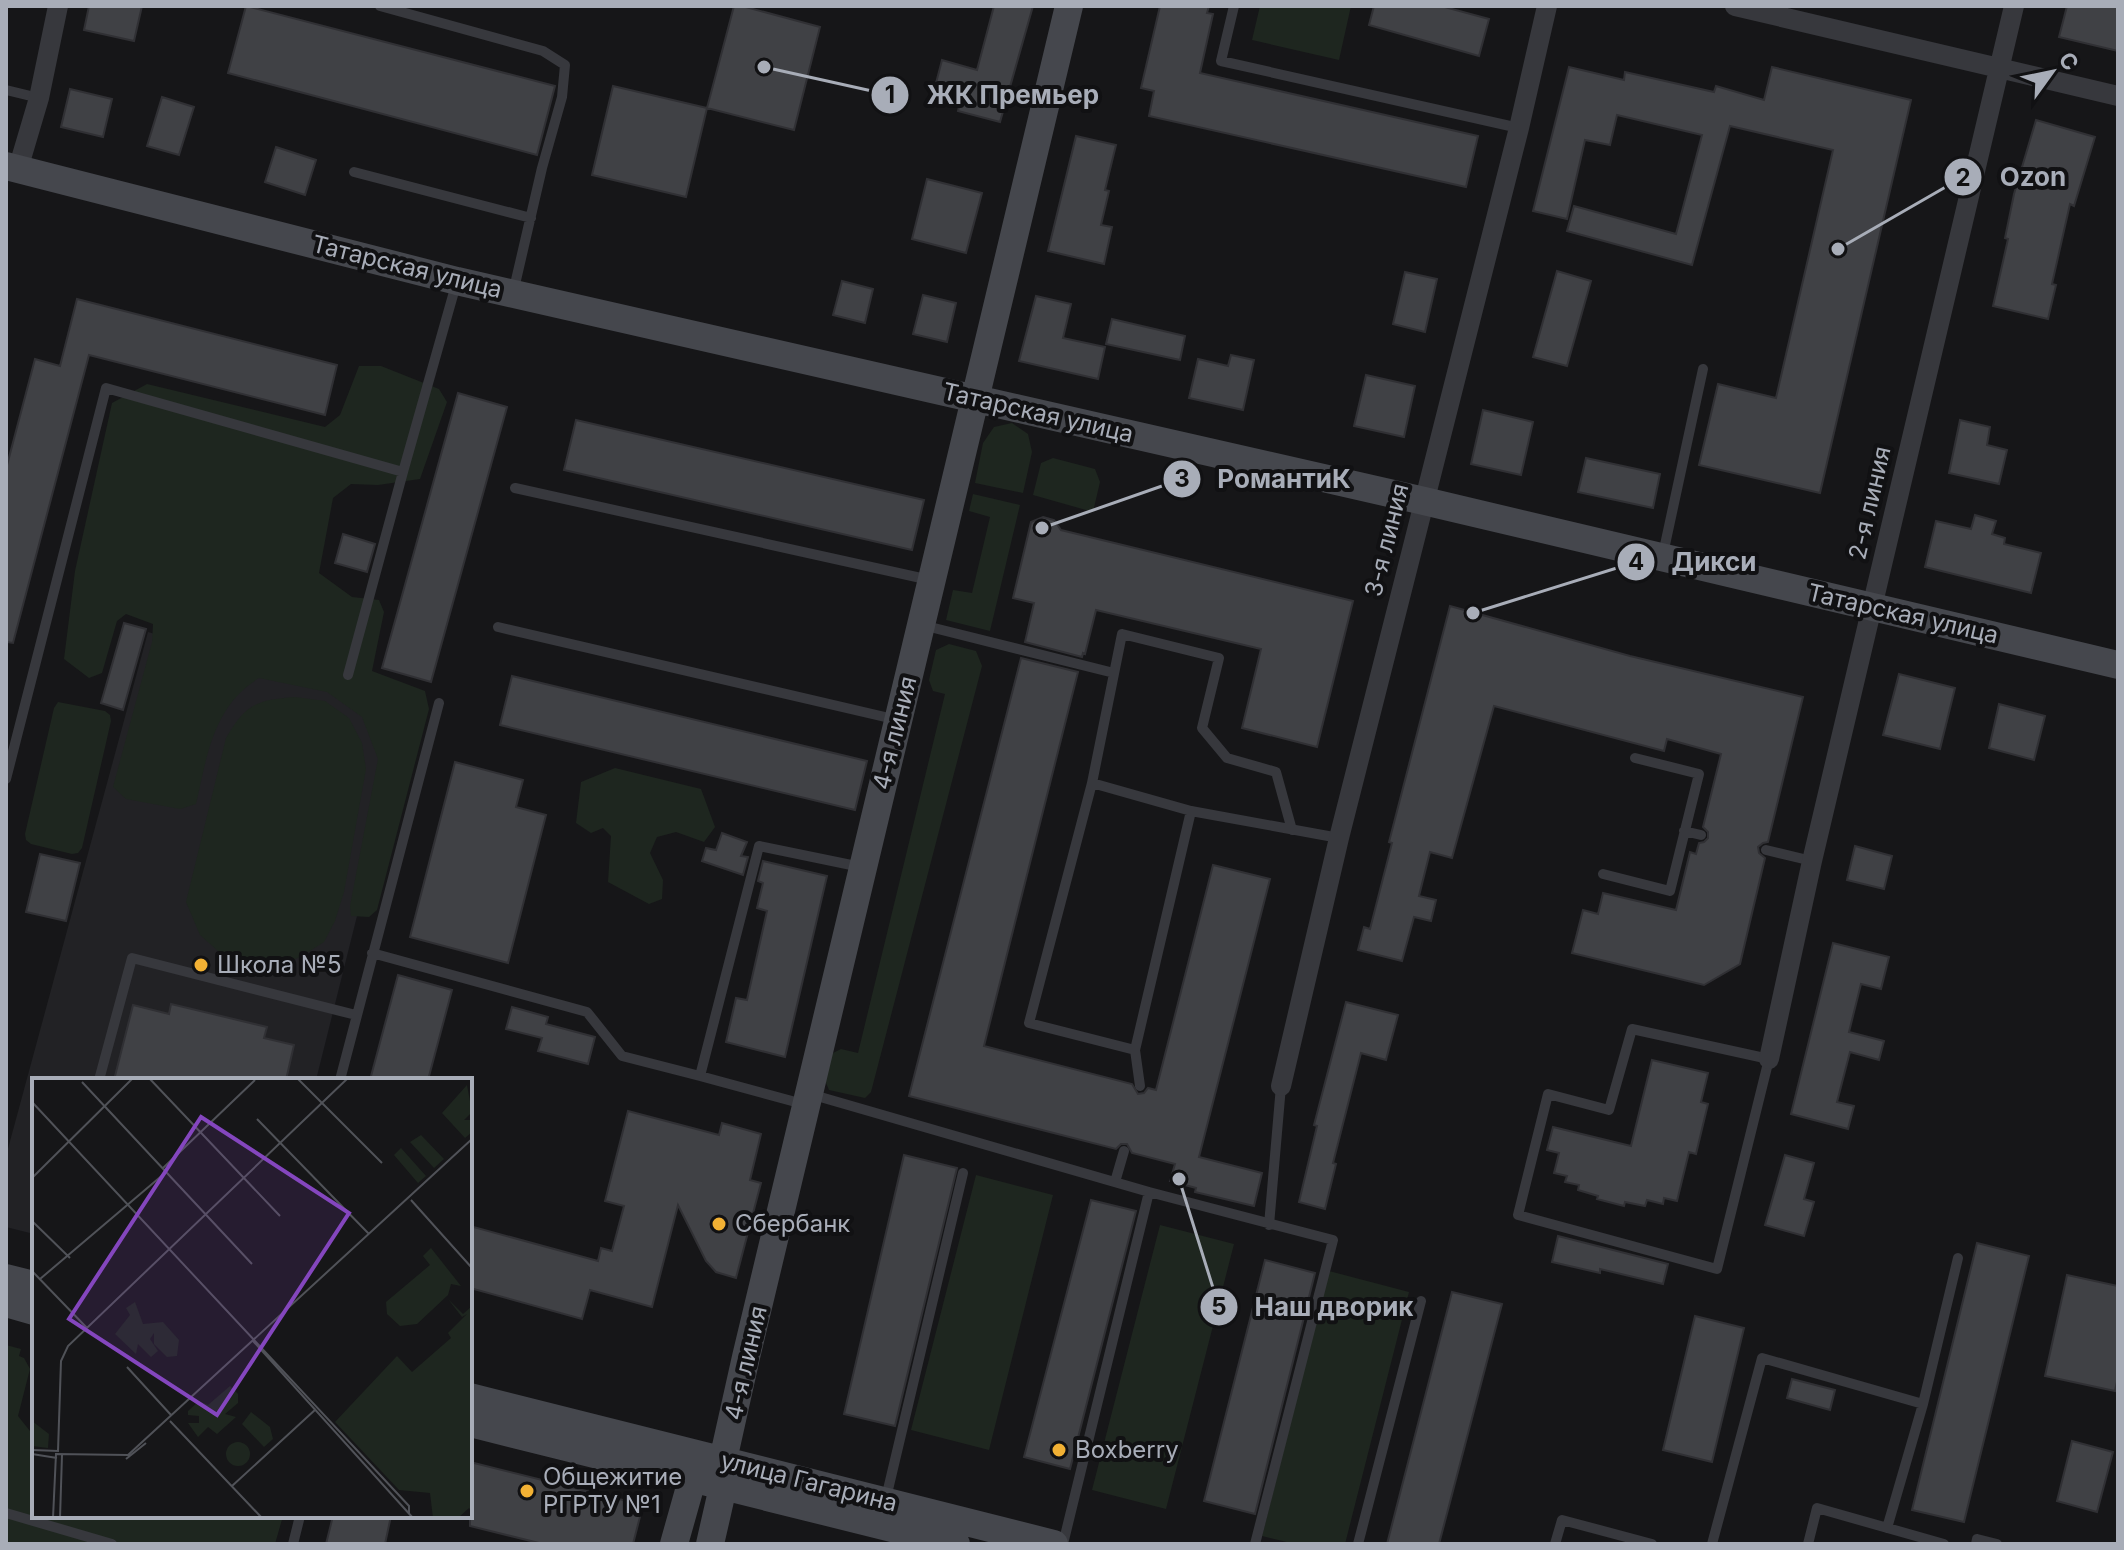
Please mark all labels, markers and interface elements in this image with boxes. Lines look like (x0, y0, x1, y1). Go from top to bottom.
north arrow (2012, 32, 2092, 112)
text: С (2053, 47, 2084, 75)
callout: ЖК Премьер (870, 70, 1115, 120)
text: ЖК Премьер (927, 79, 1099, 110)
text: 1 (885, 80, 895, 109)
callout: Ozon (1943, 152, 2082, 202)
text: Ozon (2000, 161, 2066, 192)
text: 2 (1955, 163, 1971, 192)
street label: Татарская улица (309, 229, 505, 304)
street label: Татарская улица (940, 376, 1136, 449)
street label: 2-я линия (1842, 443, 1897, 562)
callout: РомантиК (1162, 454, 1367, 504)
text: РомантиК (1217, 463, 1351, 494)
text: 3 (1174, 464, 1190, 493)
street label: 3-я линия (1358, 480, 1415, 599)
callout: Дикси (1616, 537, 1773, 587)
text: Дикси (1672, 546, 1756, 577)
text: 4 (1628, 547, 1644, 576)
street label: Татарская улица (1805, 577, 2001, 650)
street label: 4-я линия (866, 673, 923, 793)
place label: Школа №5 (217, 950, 342, 979)
marker: Школа №5 (192, 956, 210, 974)
inset map (32, 1078, 472, 1518)
place label: Сбербанк (735, 1209, 850, 1238)
marker: Сбербанк (710, 1215, 728, 1233)
callout: Наш дворик (1199, 1282, 1430, 1332)
text: Наш дворик (1254, 1291, 1414, 1322)
text: 5 (1211, 1292, 1227, 1321)
street label: 4-я линия (718, 1303, 773, 1423)
place label: Boxberry (1075, 1435, 1179, 1464)
marker: Boxberry (1050, 1441, 1068, 1459)
street label: улица Гагарина (718, 1446, 900, 1517)
place label: Общежитие РГРТУ №1 (543, 1462, 682, 1519)
marker: Общежитие РГРТУ №1 (518, 1482, 536, 1500)

